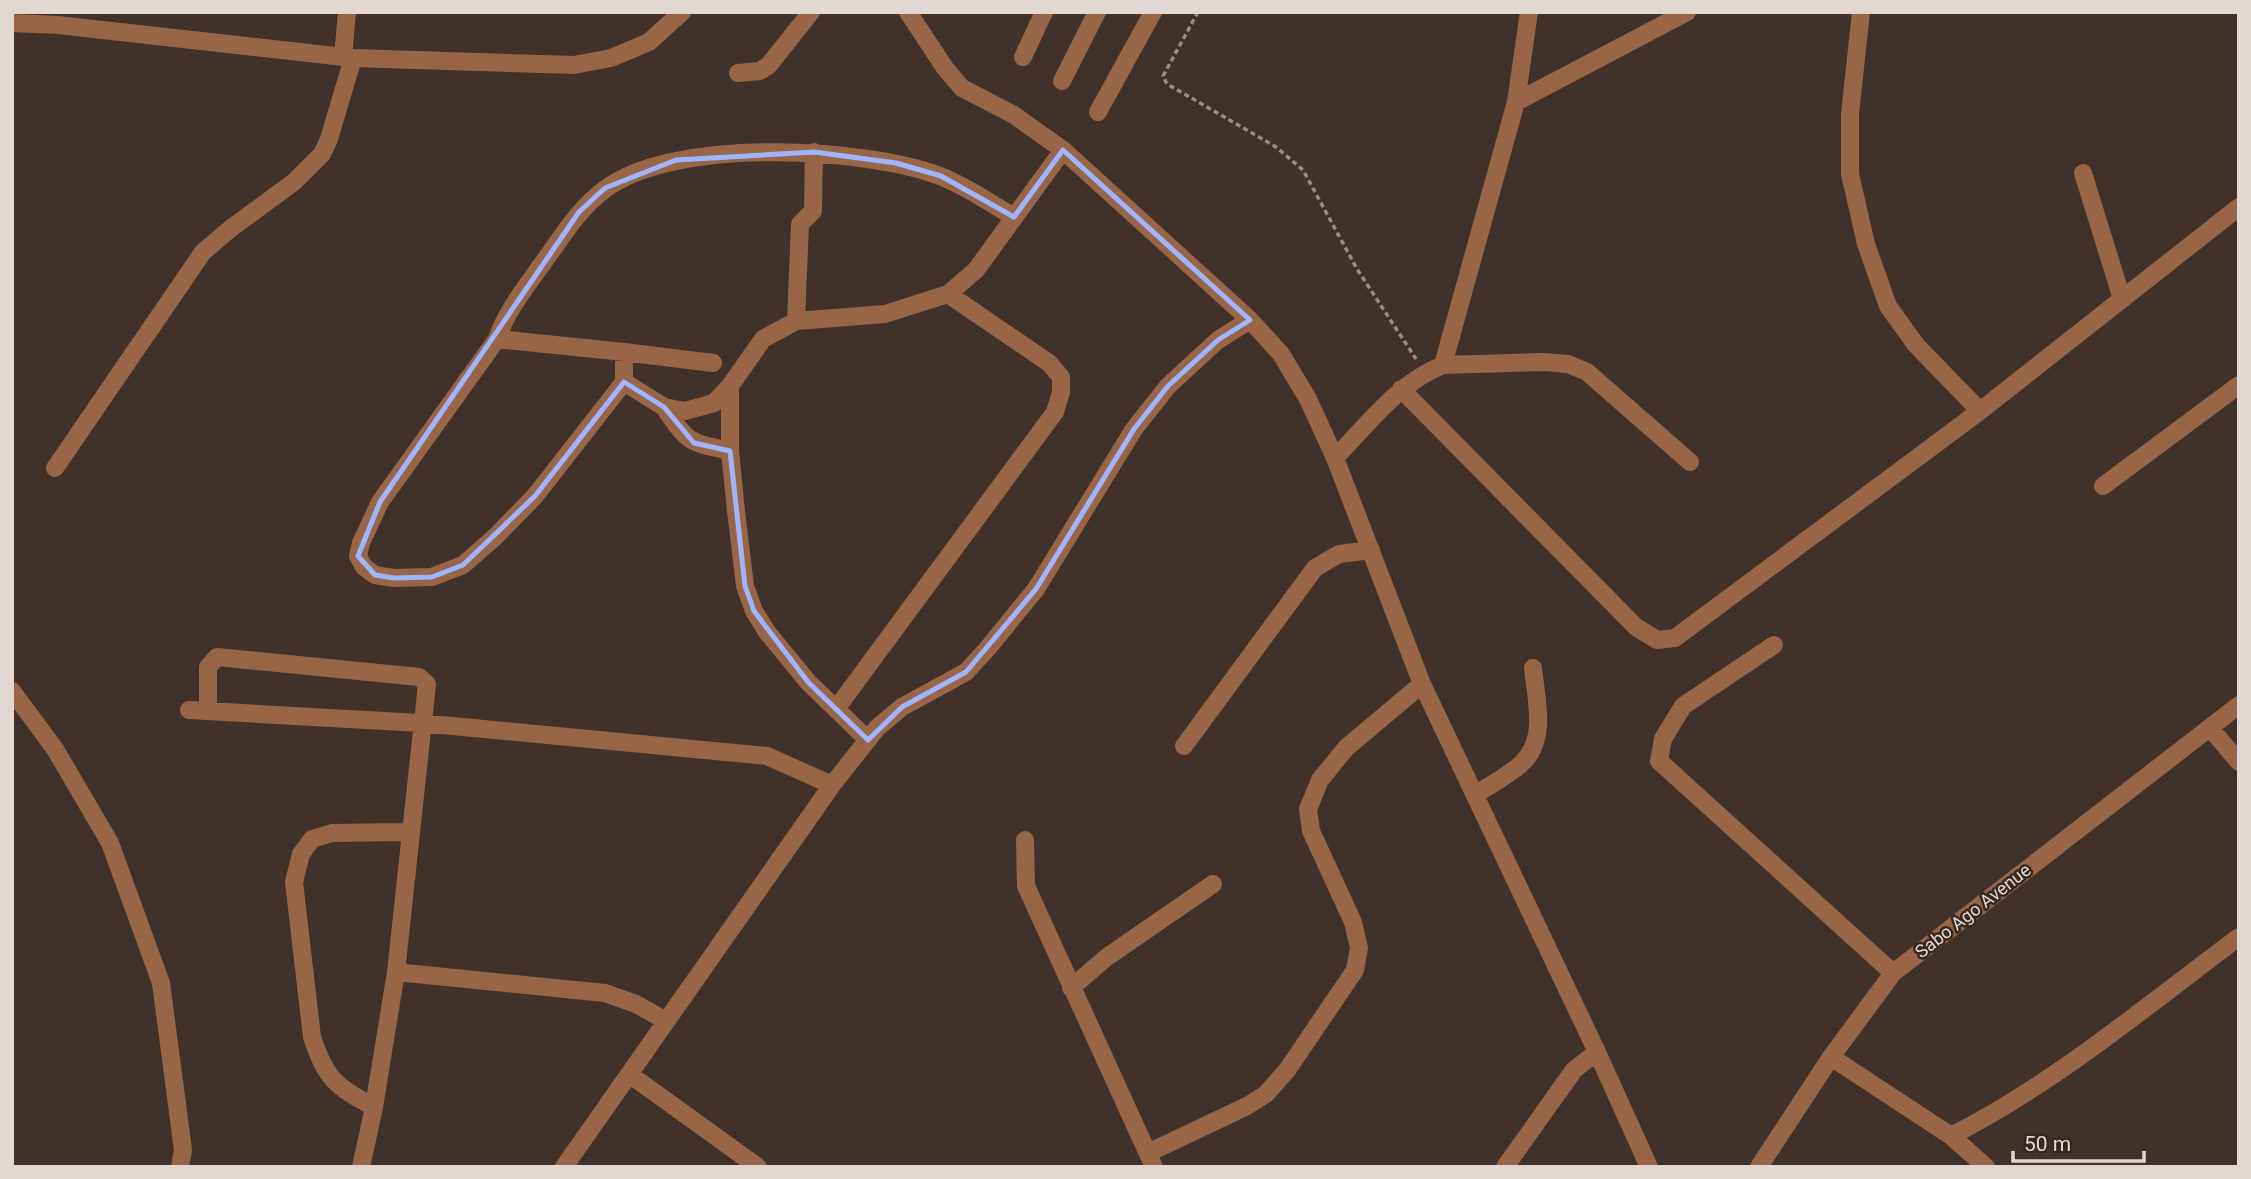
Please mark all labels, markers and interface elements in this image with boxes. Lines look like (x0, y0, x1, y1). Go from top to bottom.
street label: Sabo Ago Avenue (1911, 859, 2035, 962)
scale bar (2013, 1120, 2144, 1164)
text: 50 m (2024, 1132, 2071, 1156)

